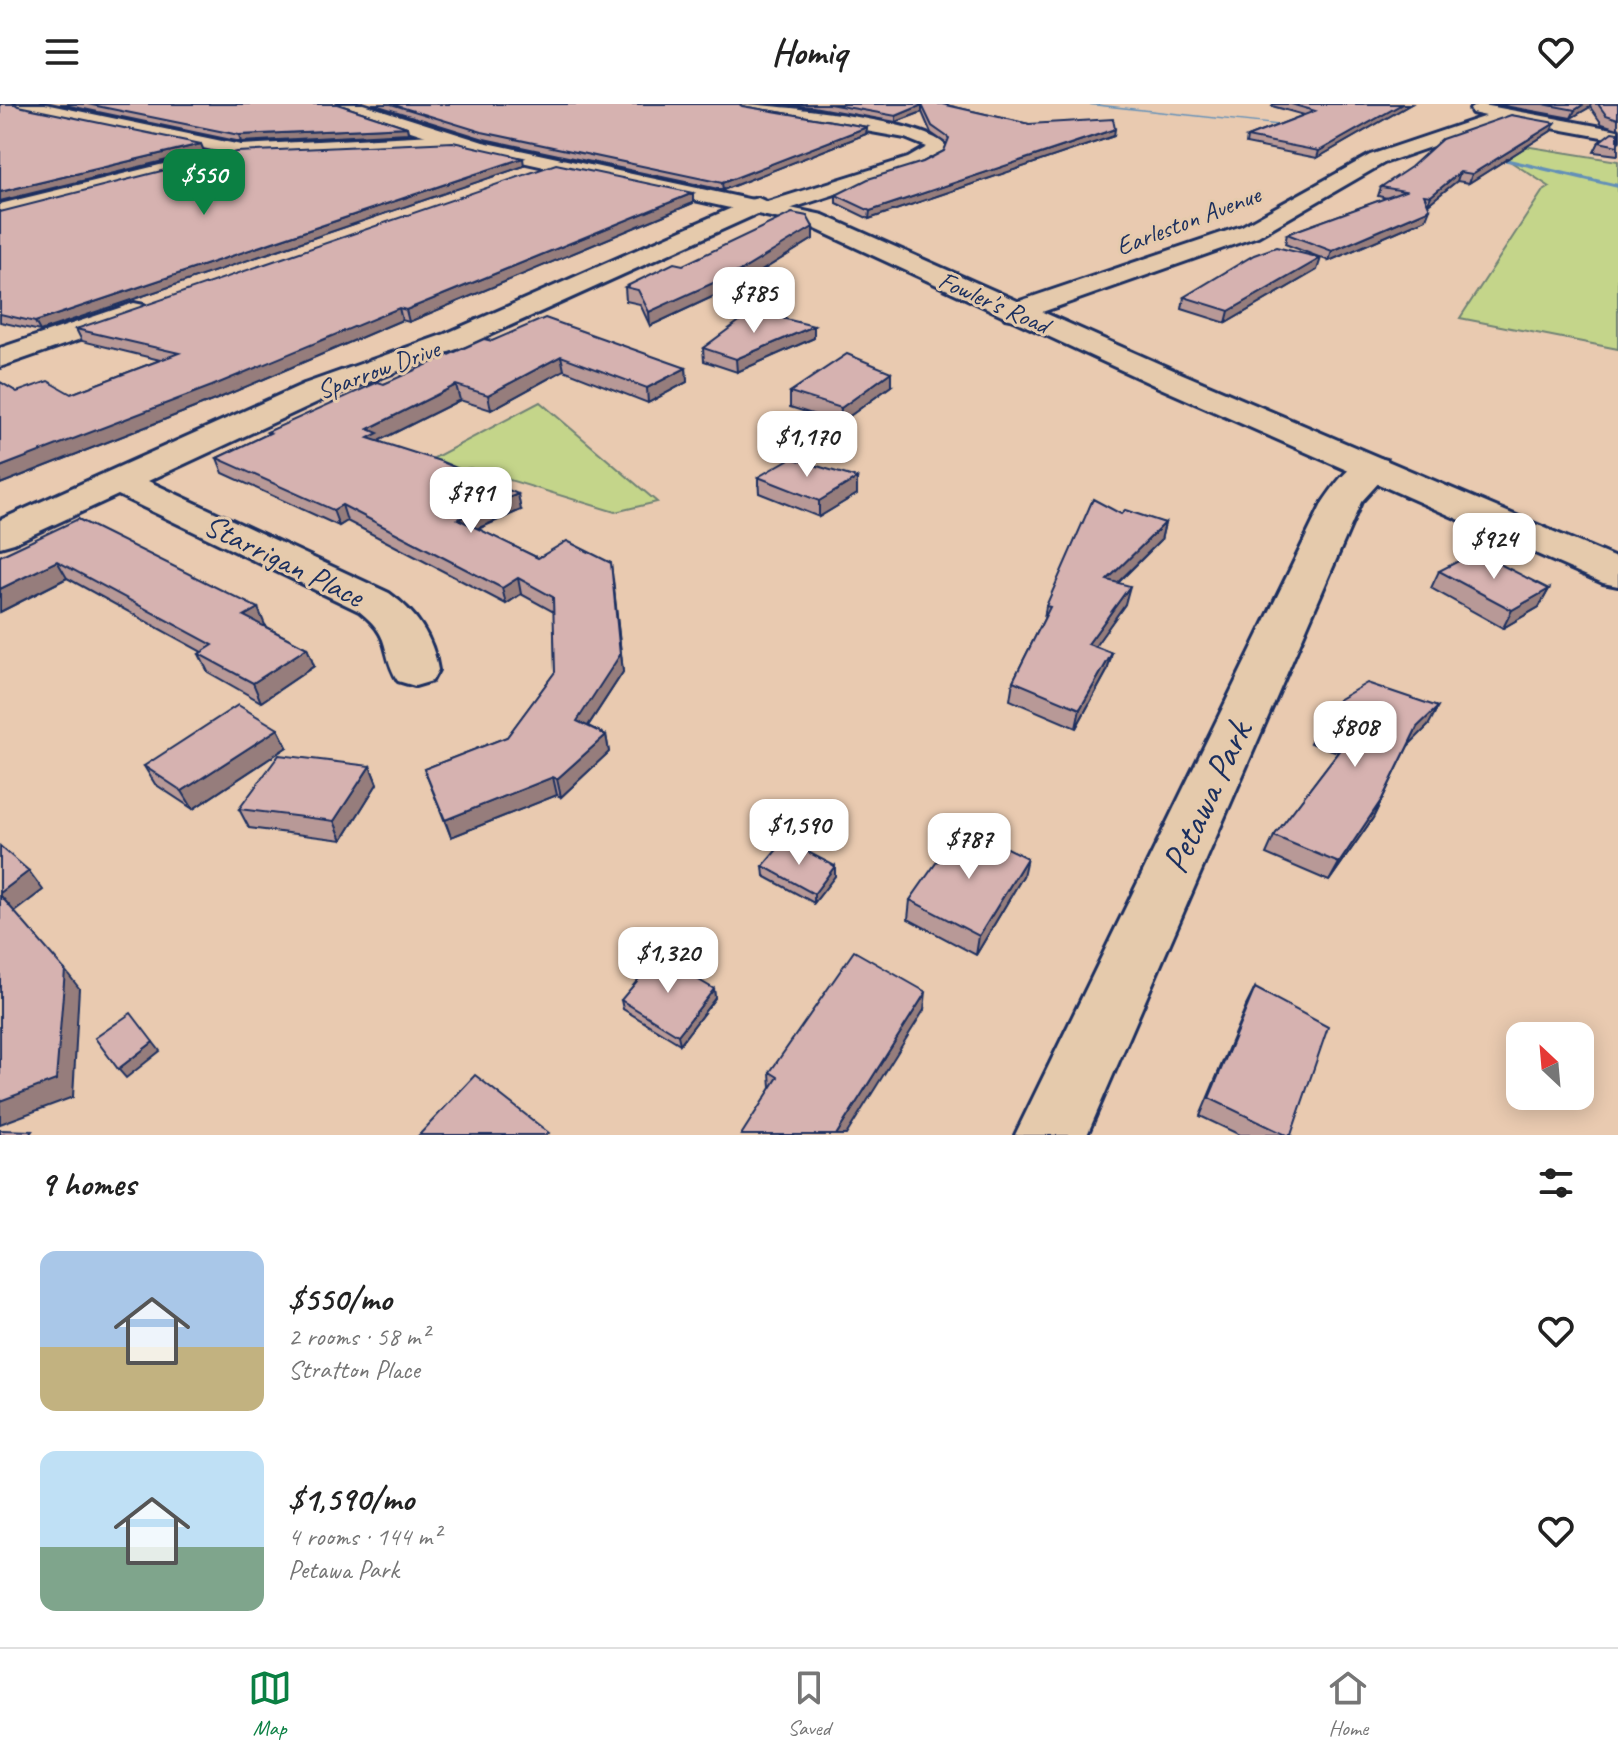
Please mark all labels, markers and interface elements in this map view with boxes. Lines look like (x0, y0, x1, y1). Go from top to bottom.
text: Homiq (772, 29, 846, 75)
icon: menu (40, 30, 84, 74)
icon: heart (1534, 30, 1578, 74)
pin: $550 (157, 149, 251, 217)
text: $550 (181, 158, 227, 191)
street label: Earleston Avenue (1111, 177, 1266, 263)
street label: Fowler's Road (933, 263, 1058, 343)
pin: $785 (707, 267, 801, 335)
text: $785 (731, 276, 777, 309)
street label: Sparrow Drive (312, 331, 446, 407)
pin: $1,170 (742, 411, 872, 479)
text: $1,170 (775, 420, 839, 453)
pin: $791 (424, 467, 518, 535)
text: $791 (448, 476, 494, 509)
street label: Starrigan Place (197, 504, 373, 618)
pin: $924 (1447, 513, 1541, 581)
text: $924 (1471, 522, 1517, 555)
pin: $808 (1308, 701, 1402, 769)
text: $808 (1332, 710, 1378, 743)
street label: Petawa Park (1151, 711, 1263, 880)
pin: $1,590 (734, 799, 864, 867)
text: $1,590 (768, 808, 830, 841)
pin: $787 (922, 813, 1016, 881)
text: $787 (946, 822, 992, 855)
pin: $1,320 (603, 927, 733, 995)
text: $1,320 (636, 936, 700, 969)
north arrow (1506, 1022, 1594, 1110)
map controls (1506, 1022, 1594, 1110)
icon: filters (1534, 1161, 1578, 1205)
text: 9 homes (40, 1162, 136, 1205)
text: $550/mo (288, 1277, 392, 1320)
icon: home (104, 1283, 200, 1379)
icon: heart (1534, 1309, 1578, 1353)
text: 2 rooms · 58 m² (288, 1320, 429, 1353)
text: Stratton Place (288, 1353, 420, 1386)
text: $1,590/mo (288, 1477, 414, 1520)
icon: home (104, 1483, 200, 1579)
icon: heart (1534, 1509, 1578, 1553)
text: 4 rooms · 144 m² (288, 1520, 440, 1553)
text: Petawa Park (288, 1553, 399, 1586)
tab: Map (248, 1666, 292, 1742)
tab: Saved (787, 1666, 831, 1742)
tab: Home (1326, 1666, 1370, 1742)

